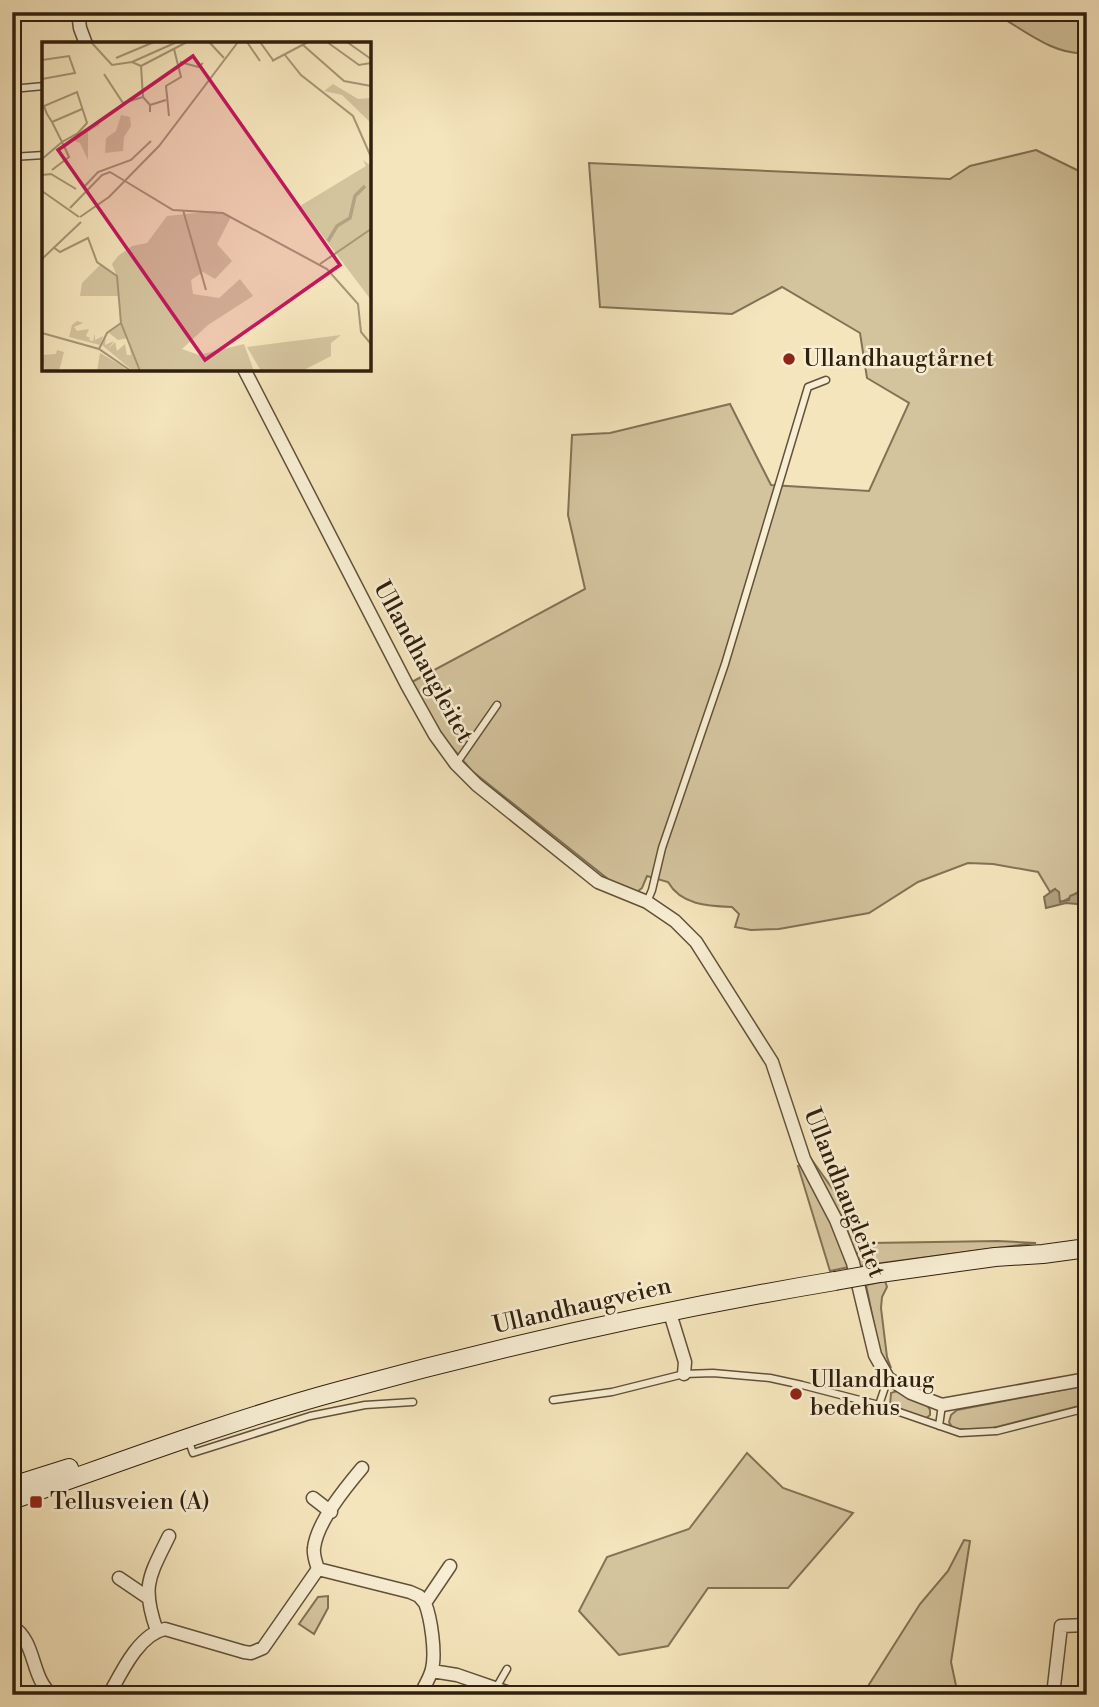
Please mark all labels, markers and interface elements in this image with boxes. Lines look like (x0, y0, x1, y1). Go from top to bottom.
inset map (42, 42, 371, 371)
place label: Ullandhaugtårnet (803, 344, 995, 374)
marker: Ullandhaugtårnet (781, 351, 797, 367)
street label: Ullandhaugleitet (366, 576, 480, 749)
street label: Ullandhaugleitet (796, 1104, 892, 1283)
street label: Ullandhaugveien (490, 1271, 674, 1341)
place label: Ullandhaug bedehus (810, 1365, 935, 1423)
marker: Ullandhaug bedehus (788, 1386, 804, 1402)
place label: Tellusveien (A) (50, 1487, 210, 1517)
marker: Tellusveien (A) (28, 1494, 44, 1510)

